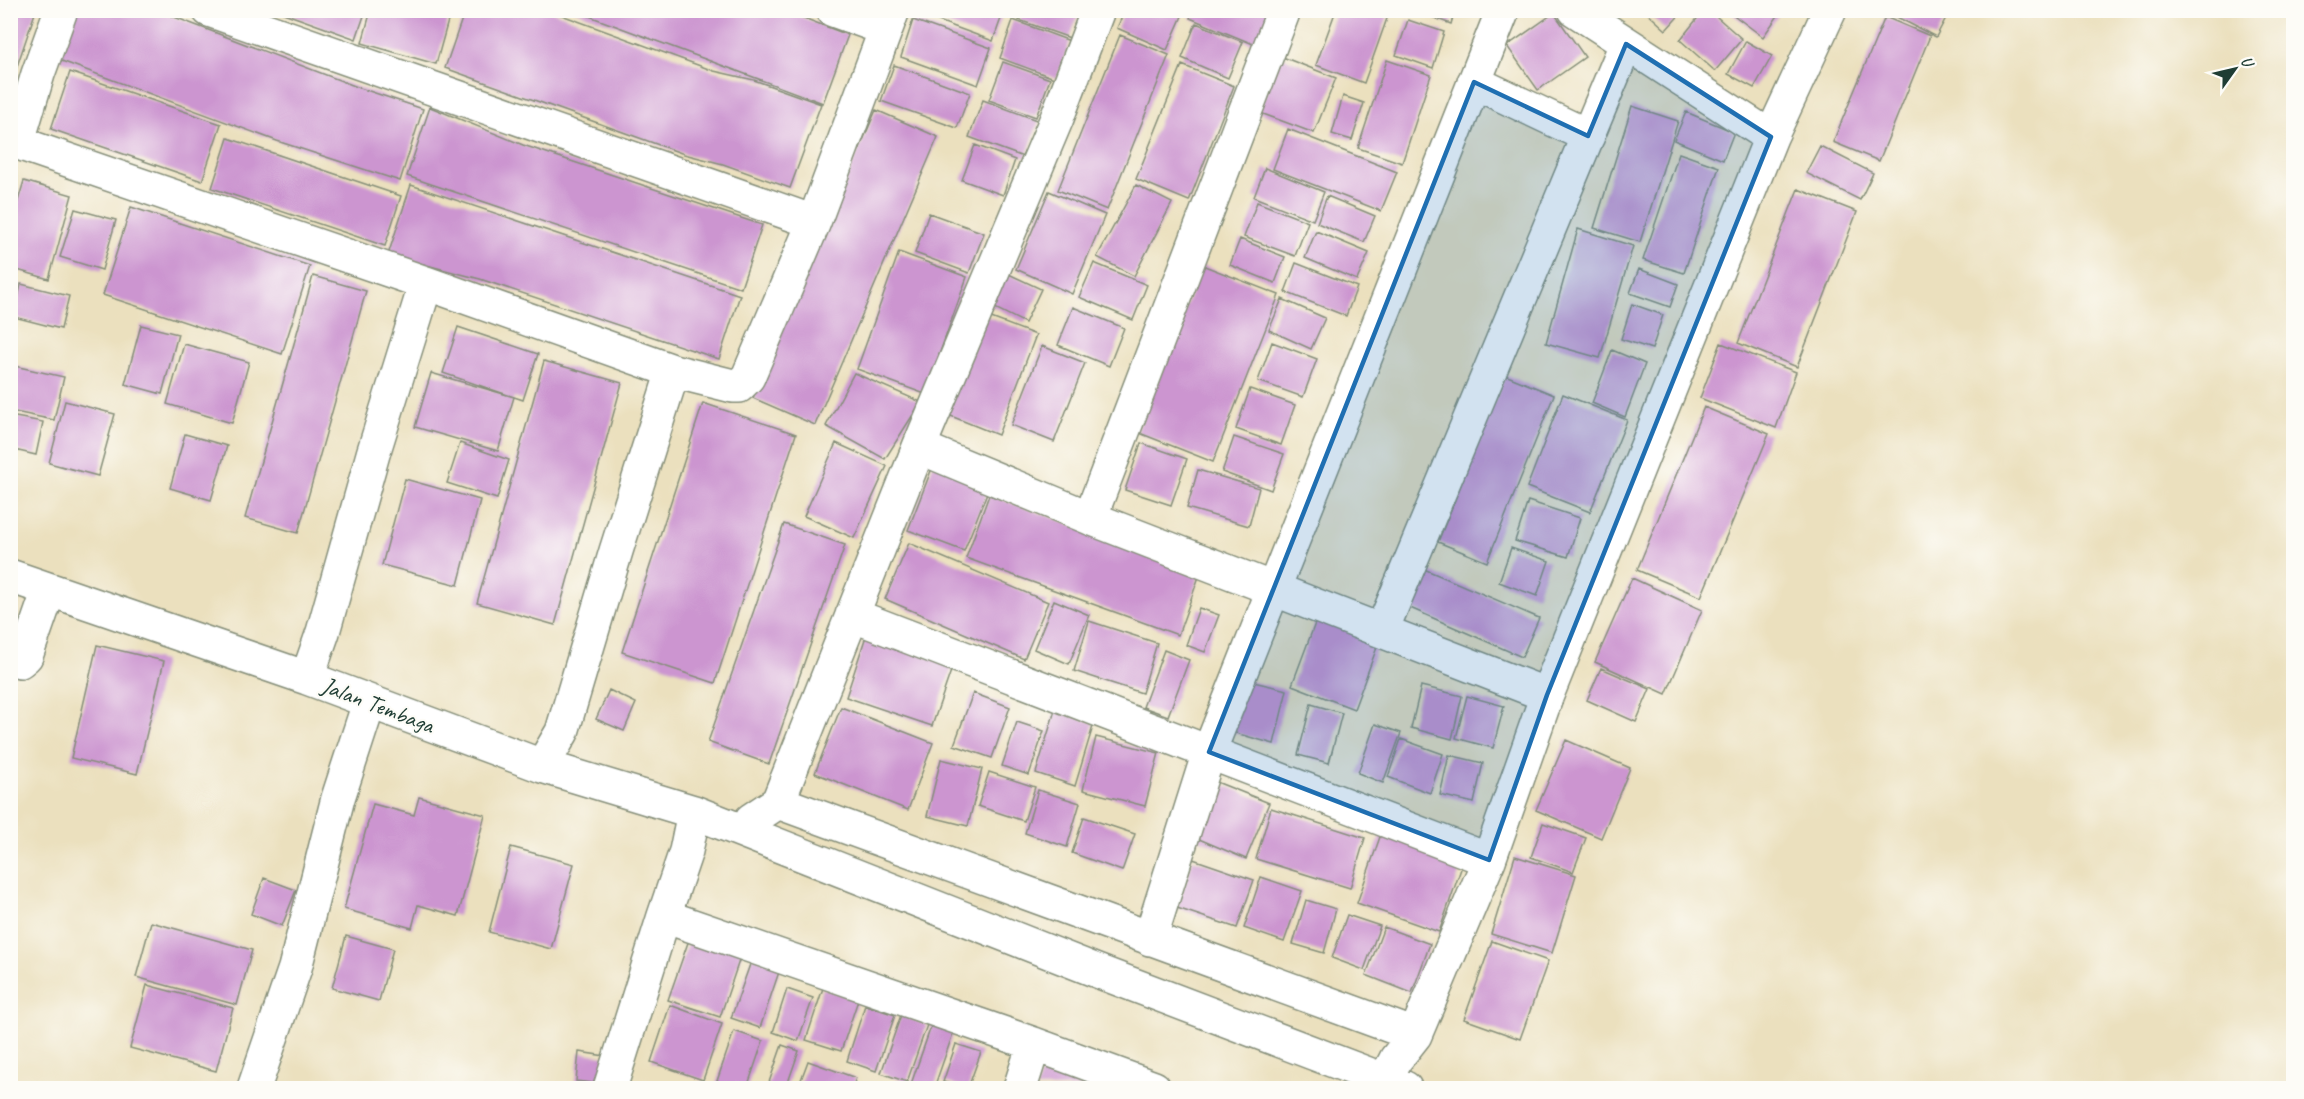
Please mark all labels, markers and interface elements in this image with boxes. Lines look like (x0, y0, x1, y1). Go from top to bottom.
north arrow (2205, 39, 2265, 99)
text: U (2236, 52, 2259, 73)
street label: Jalan Tembaga (317, 670, 440, 741)

